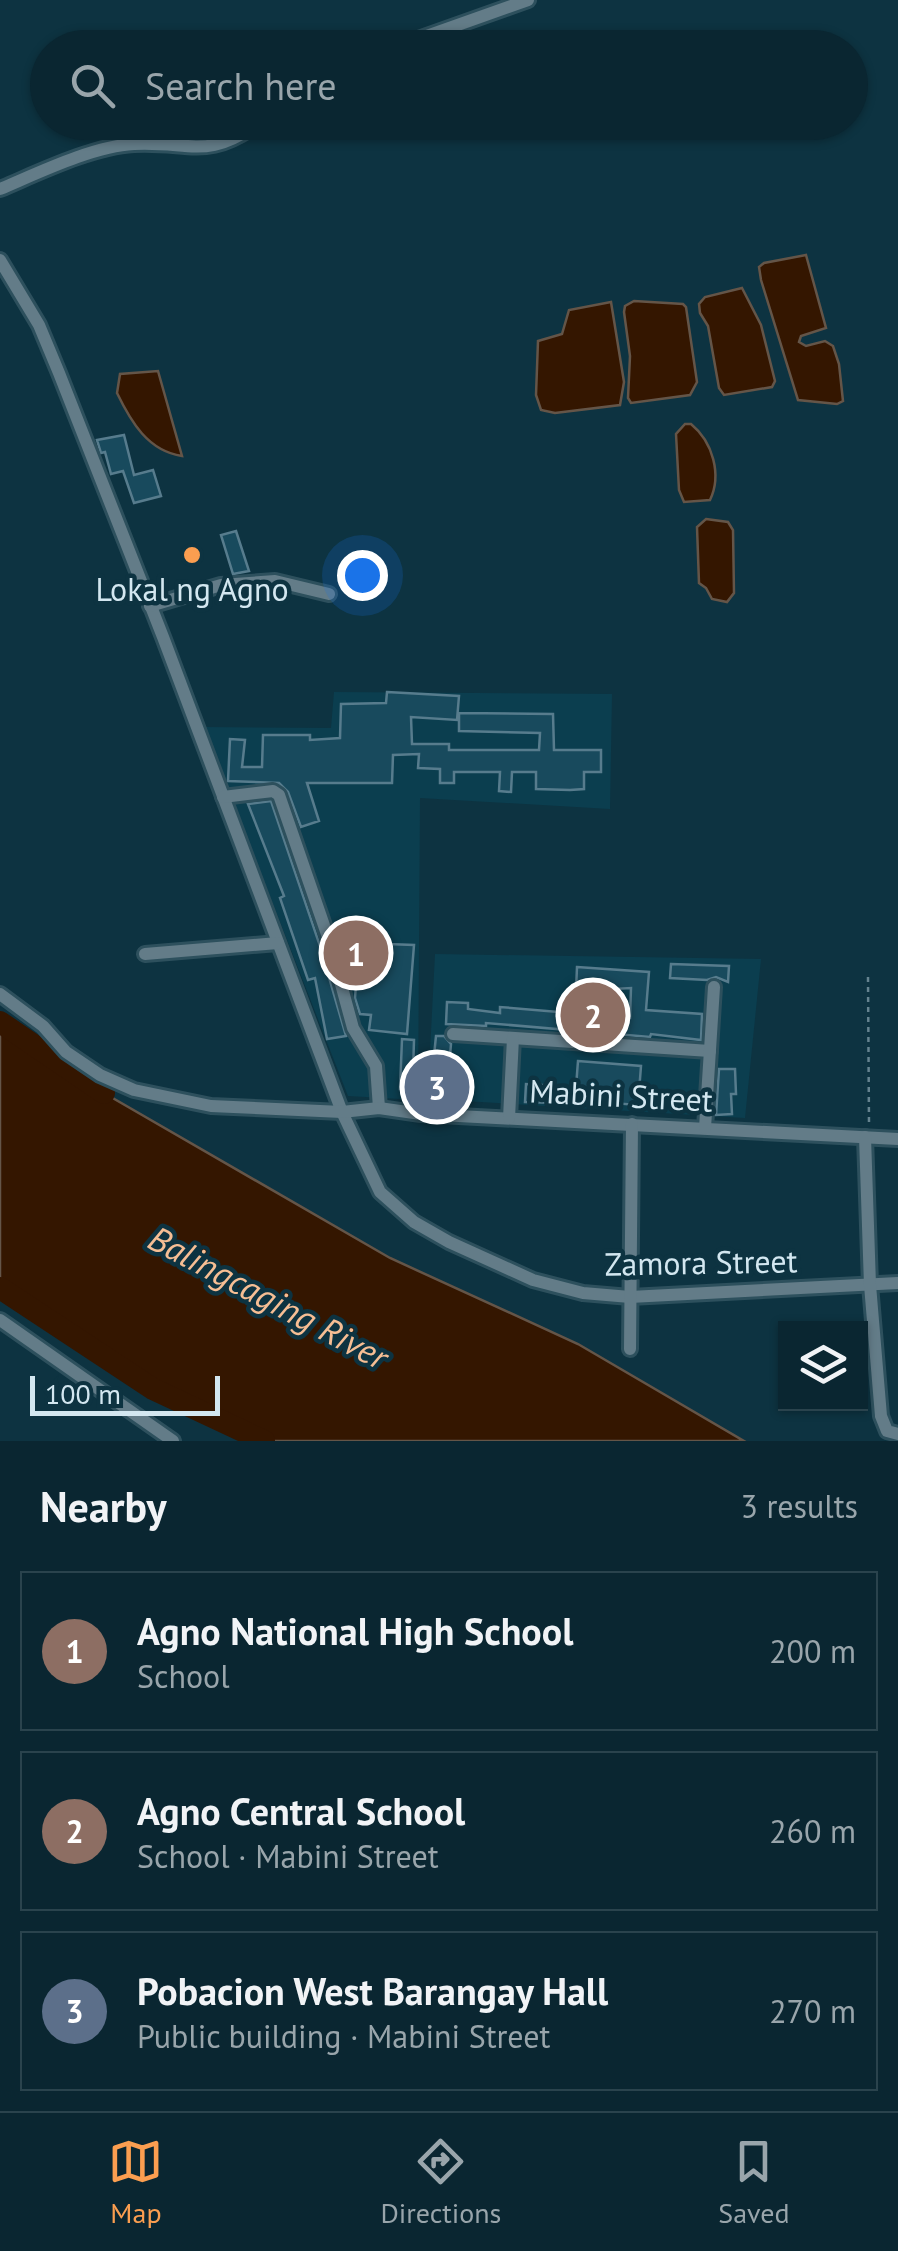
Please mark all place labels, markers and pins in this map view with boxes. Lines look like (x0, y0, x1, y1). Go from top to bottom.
marker: Lokal ng Agno (181, 544, 203, 566)
place label: Lokal ng Agno (95, 568, 289, 610)
pin: 1 (324, 916, 388, 990)
pin: 2 (560, 978, 626, 1052)
pin: 3 (404, 1050, 470, 1124)

